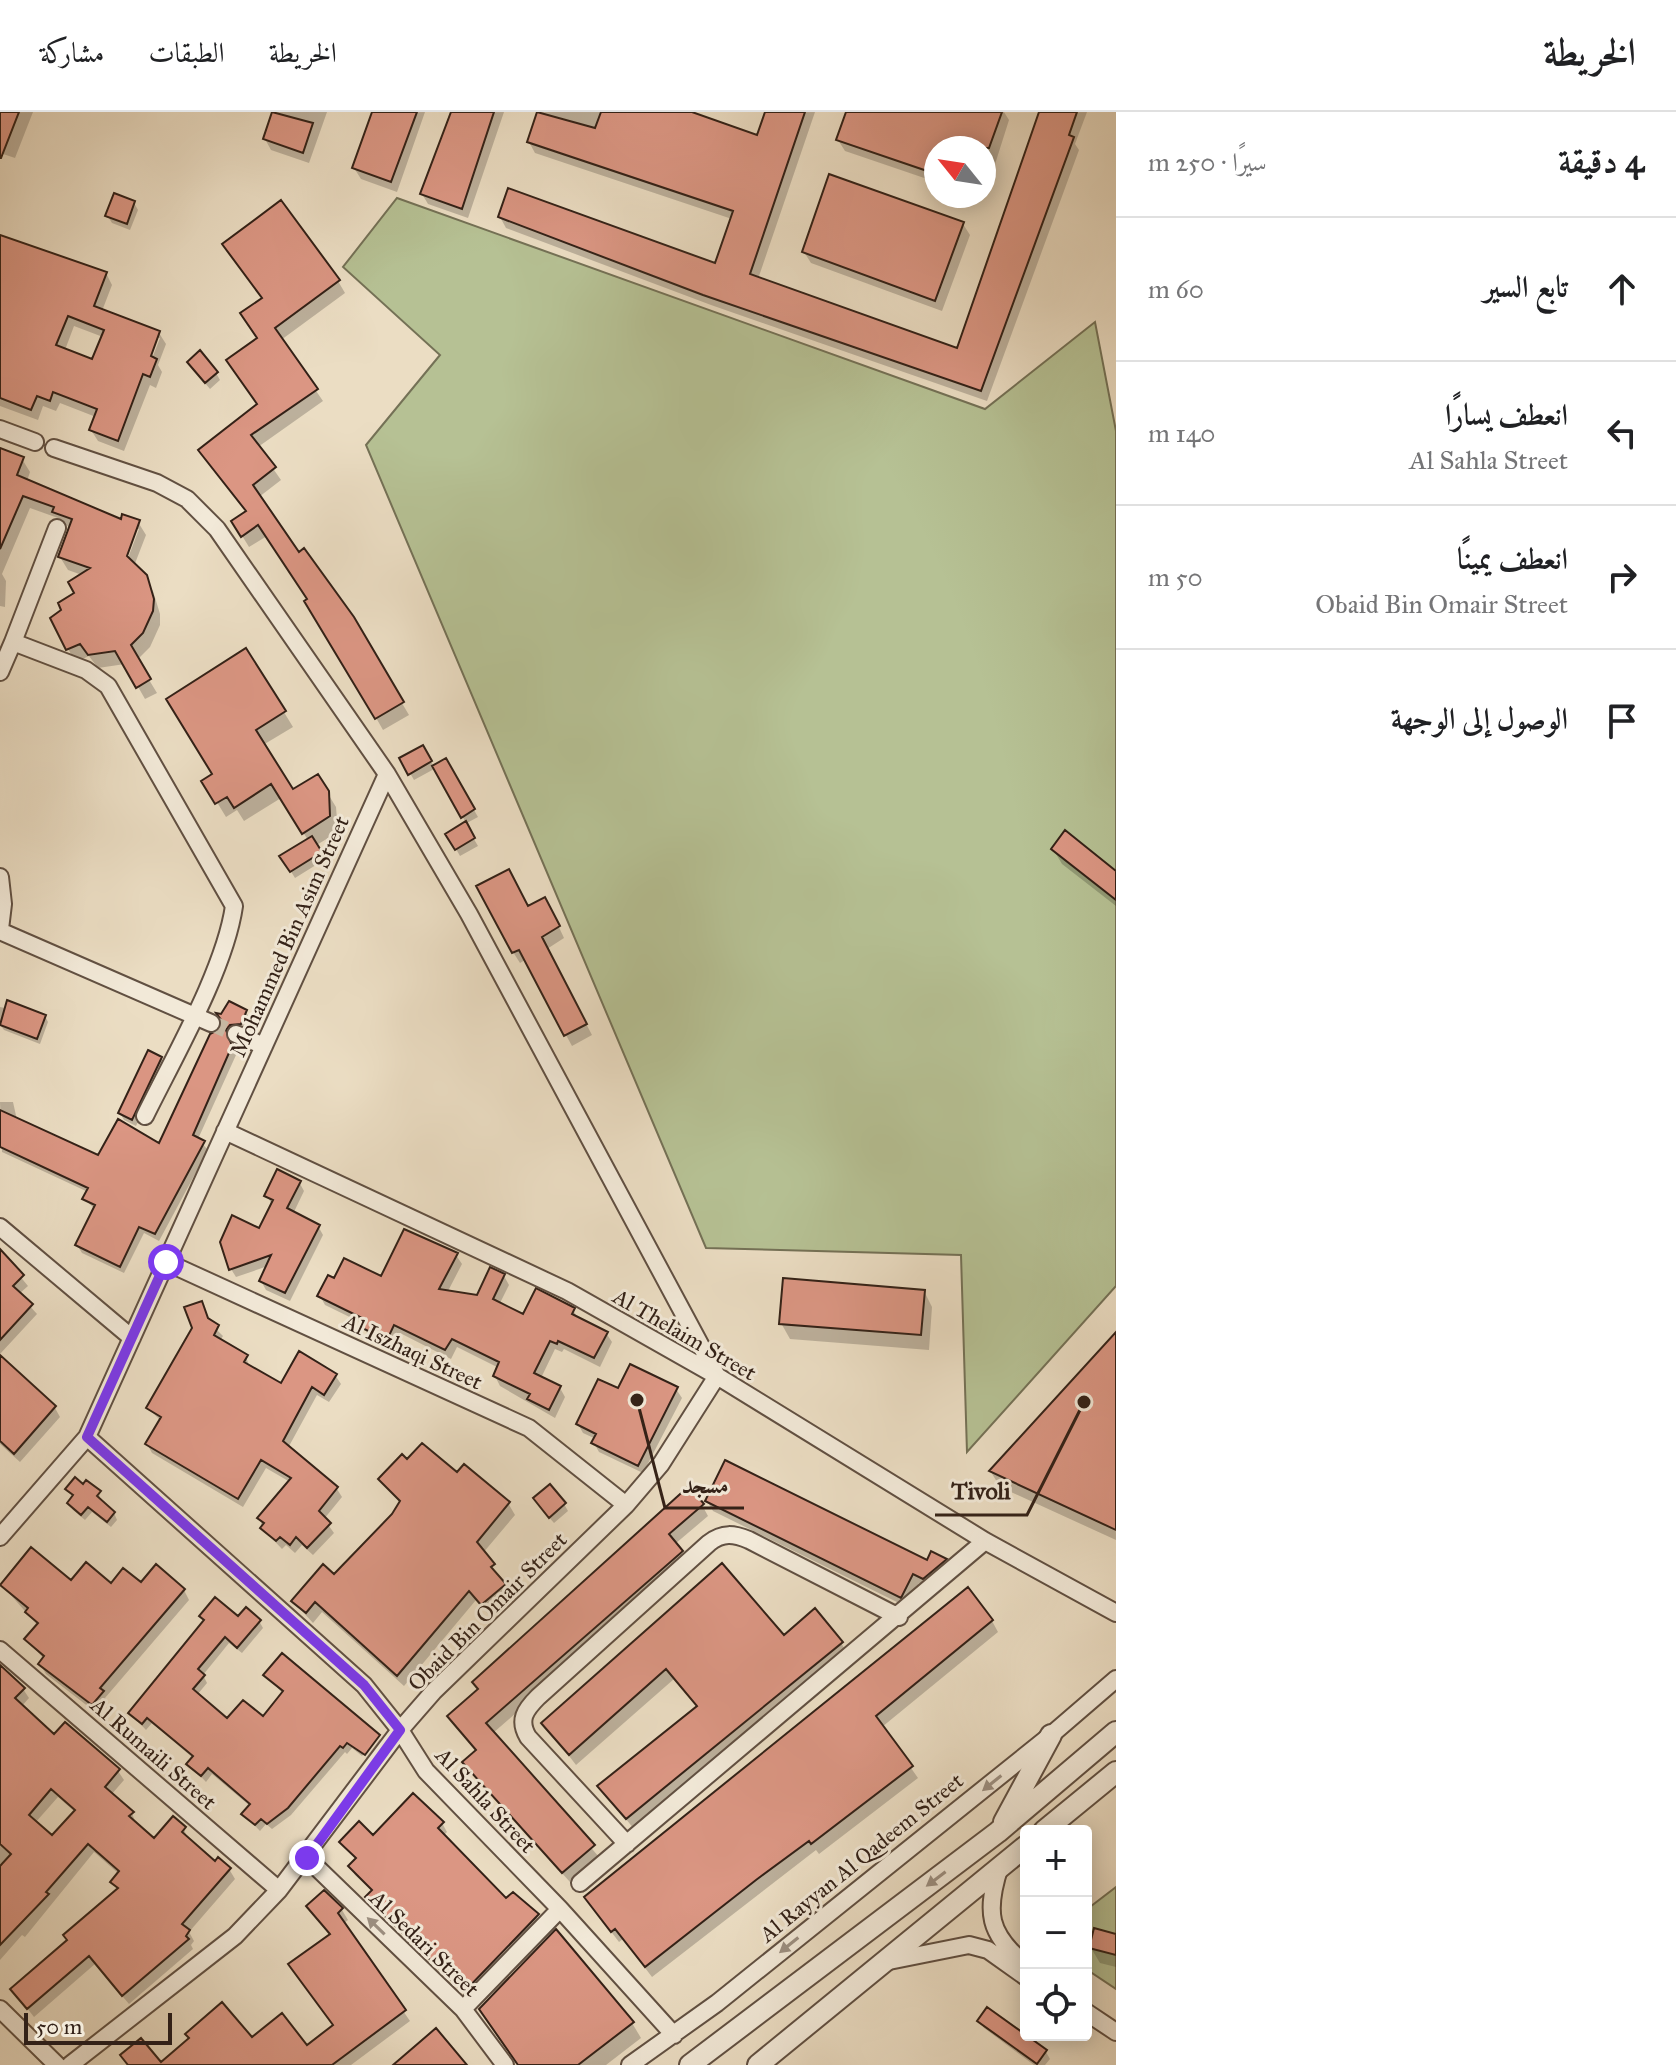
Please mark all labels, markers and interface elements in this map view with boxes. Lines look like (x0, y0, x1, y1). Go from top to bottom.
text: الخريطة (1544, 29, 1636, 75)
text: مشاركة (40, 35, 104, 70)
text: الطبقات (148, 35, 225, 70)
text: الخريطة (269, 35, 337, 70)
north arrow (924, 136, 996, 208)
text: 4 دقيقة (1558, 140, 1644, 181)
text: سيرًا · 250 m (1148, 146, 1267, 178)
icon: ahead (1600, 267, 1644, 311)
text: تابع السير (1483, 269, 1568, 305)
text: 60 m (1148, 273, 1204, 305)
text: انعطف يسارًا (1445, 397, 1568, 433)
icon: left (1600, 411, 1644, 455)
text: 140 m (1148, 417, 1215, 449)
text: Al Sahla Street (1409, 444, 1568, 476)
text: انعطف يمينًا (1457, 541, 1568, 577)
icon: right (1600, 555, 1644, 599)
text: 50 m (1148, 561, 1203, 593)
text: Obaid Bin Omair Street (1315, 588, 1568, 620)
icon: arrive (1600, 699, 1644, 743)
text: الوصول إلى الوجهة (1391, 701, 1568, 737)
street label: Mohammed Bin Asim Street (224, 811, 355, 1061)
route start (148, 1244, 184, 1280)
street label: Al Thelaim Street (607, 1282, 761, 1386)
street label: Al Iszhaqi Street (338, 1307, 487, 1396)
callout: مسجد (665, 1460, 744, 1508)
callout: Tivoli (935, 1467, 1027, 1515)
text: مسجد (681, 1470, 729, 1500)
text: Tivoli (950, 1476, 1011, 1506)
street label: Obaid Bin Omair Street (402, 1526, 573, 1697)
street label: Al Rumaili Street (85, 1691, 222, 1815)
street label: Al Sahla Street (429, 1741, 541, 1859)
street label: Al Rayyan Al Qadeem Street (753, 1767, 969, 1948)
one-way arrow (982, 1774, 1002, 1791)
map controls (1020, 1825, 1092, 2041)
button: + (1020, 1825, 1092, 1897)
route end (289, 1840, 325, 1876)
one-way arrow (925, 1871, 946, 1887)
street label: Al Sedari Street (364, 1884, 485, 2002)
button: − (1020, 1897, 1092, 1969)
one-way arrow (367, 1917, 386, 1935)
one-way arrow (779, 1936, 799, 1953)
button: locate (1020, 1969, 1092, 2041)
scale bar (24, 2009, 172, 2045)
text: 50 m (36, 2013, 82, 2040)

